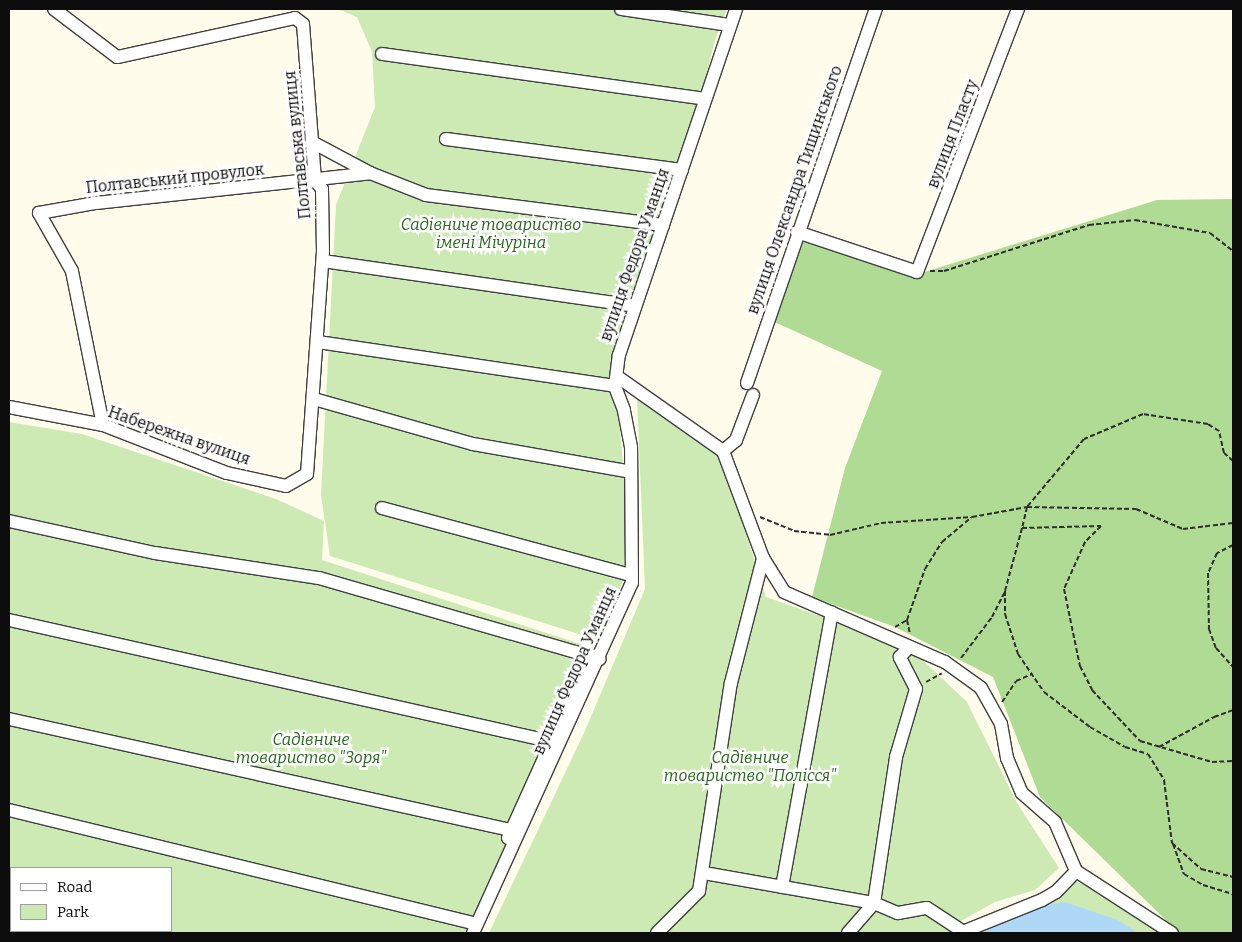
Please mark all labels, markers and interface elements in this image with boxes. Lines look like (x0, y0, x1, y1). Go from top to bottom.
street label: вулиця Олександра Тищинського (743, 63, 847, 317)
street label: Полтавська вулиця (281, 70, 315, 220)
street label: вулиця Пласту (923, 77, 983, 191)
street label: Полтавський провулок (85, 160, 265, 198)
street label: вулиця Федора Уманця (596, 166, 674, 344)
park label: Садівниче товариство імені Мічуріна (401, 215, 581, 253)
street label: Набережна вулиця (105, 403, 253, 469)
street label: вулиця Федора Уманця (529, 584, 621, 758)
park label: Садівниче товариство "Зоря" (236, 730, 386, 768)
park label: Садівниче товариство "Полісся" (664, 748, 836, 786)
legend (10, 867, 172, 932)
text: Road (57, 878, 92, 896)
text: Park (57, 903, 89, 921)

